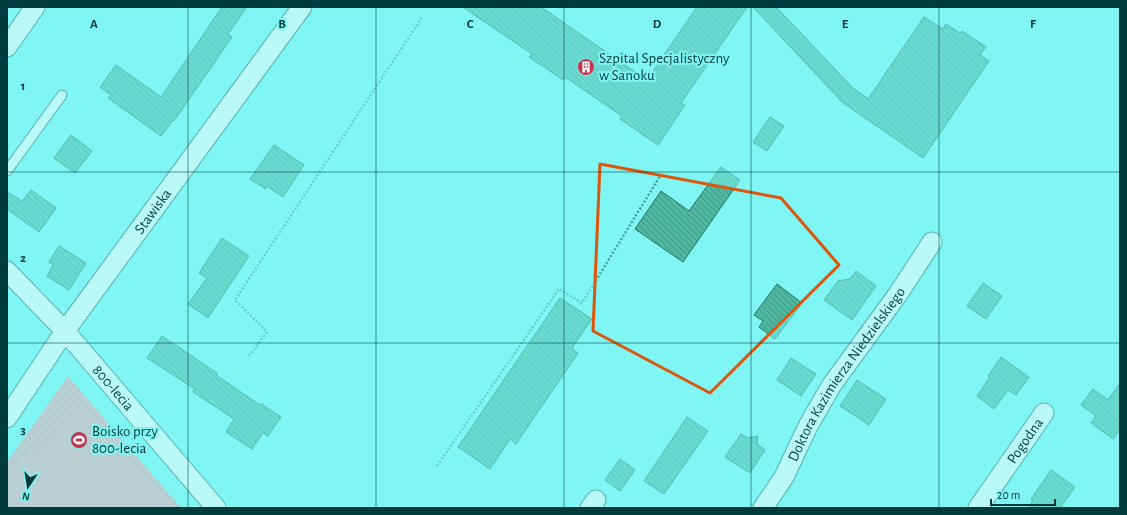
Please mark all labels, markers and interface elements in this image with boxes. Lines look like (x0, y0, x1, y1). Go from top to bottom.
text: A (90, 18, 98, 31)
text: B (278, 18, 286, 31)
text: C (467, 18, 474, 31)
text: D (653, 18, 662, 31)
text: E (842, 18, 849, 31)
text: F (1030, 18, 1037, 31)
place label: Szpital Specjalistyczny w Sanoku (599, 51, 730, 83)
building icon: Szpital Specjalistyczny w Sanoku (576, 57, 596, 77)
text: 1 (21, 80, 25, 93)
street label: Stawiska (132, 186, 174, 237)
text: 2 (20, 252, 26, 265)
street label: Doktora Kazimierza Niedzielskiego (786, 285, 908, 464)
street label: 800-lecia (90, 362, 136, 414)
street label: Pogodna (1004, 415, 1046, 466)
text: 3 (20, 424, 26, 437)
place label: Boisko przy 800-lecia (92, 424, 158, 456)
sports icon: Boisko przy 800-lecia (69, 430, 89, 450)
north arrow (8, 467, 48, 507)
scale bar (991, 481, 1055, 507)
text: 20 m (997, 489, 1020, 501)
text: N (21, 490, 31, 502)

